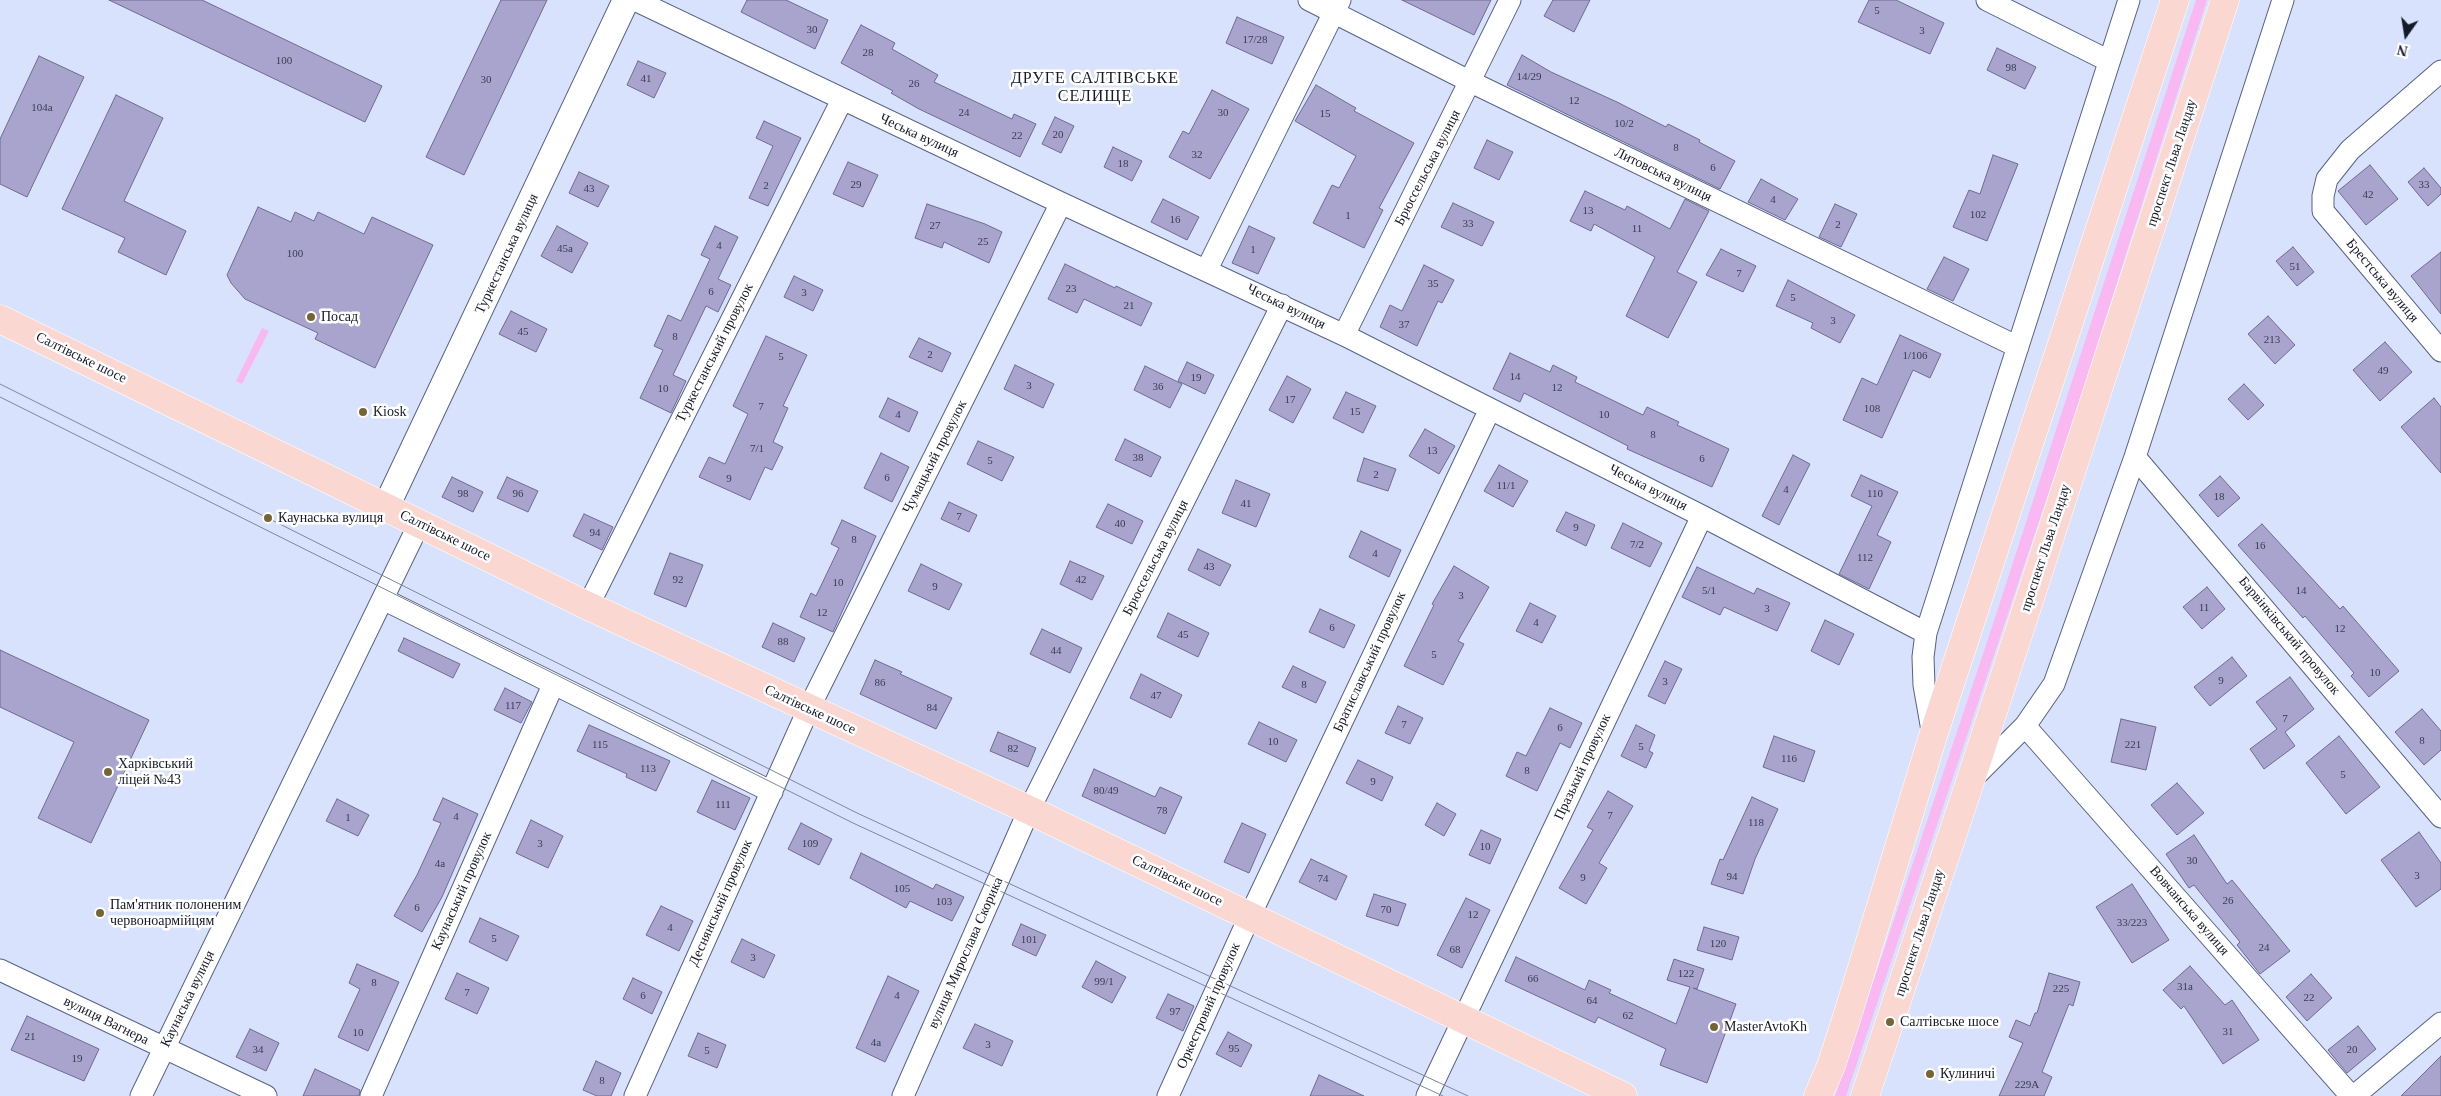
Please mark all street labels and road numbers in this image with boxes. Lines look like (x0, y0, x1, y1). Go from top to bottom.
street label: проспект Льва Ландау (2143, 97, 2201, 229)
street label: Брюссельська вулиця (1392, 107, 1464, 229)
street label: Чеська вулиця (877, 110, 961, 162)
street label: Литовська вулиця (1612, 144, 1714, 206)
street label: Туркестанська вулиця (472, 191, 542, 317)
street label: Брестська вулиця (2342, 236, 2422, 326)
street label: Туркестанський провулок (673, 281, 757, 425)
street label: Чеська вулиця (1244, 281, 1328, 333)
street label: Салтівське шосе (33, 329, 129, 387)
street label: Чумацький провулок (899, 398, 971, 516)
street label: Чеська вулиця (1606, 461, 1690, 515)
street label: проспект Льва Ландау (2017, 482, 2075, 614)
street label: Брюссельська вулиця (1120, 497, 1192, 619)
street label: Салтівське шосе (397, 507, 493, 565)
street label: Барвінківський провулок (2235, 573, 2343, 699)
street label: Братиславський провулок (1330, 589, 1410, 735)
street label: Салтівське шосе (762, 682, 858, 738)
street label: Празький провулок (1551, 711, 1615, 823)
street label: Каунаський провулок (428, 829, 496, 953)
street label: Деснянський провулок (686, 837, 756, 969)
street label: Салтівське шосе (1129, 852, 1225, 910)
street label: Вовчанська вулиця (2146, 863, 2232, 959)
street label: проспект Льва Ландау (1891, 867, 1949, 999)
street label: вулиця Мирослава Скорика (925, 875, 1007, 1031)
street label: Оркестровий провулок (1174, 940, 1244, 1072)
street label: Каунаська вулиця (157, 948, 219, 1050)
street label: вулиця Вагнера (61, 993, 151, 1049)

